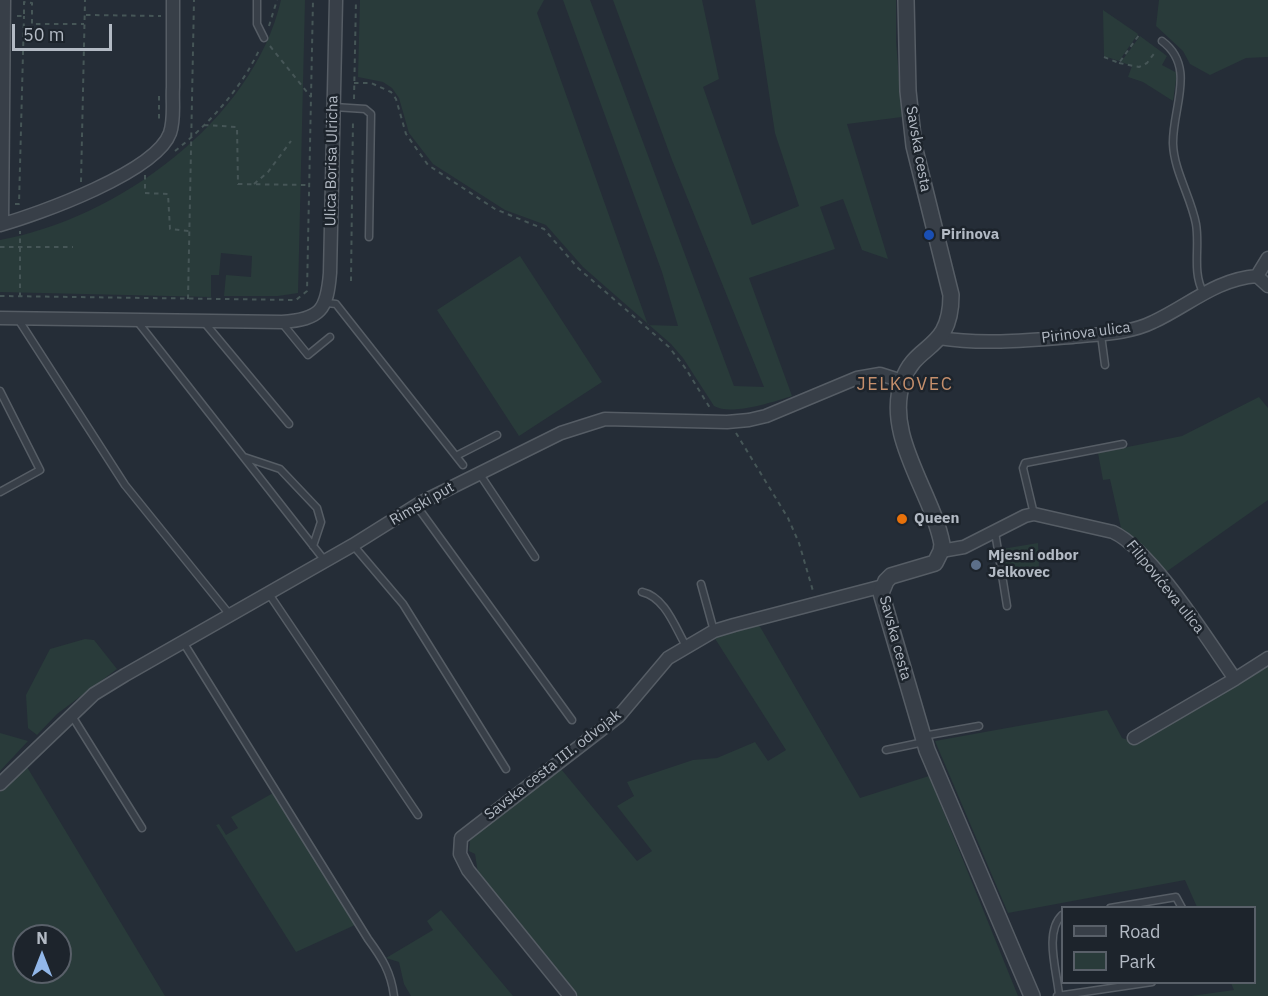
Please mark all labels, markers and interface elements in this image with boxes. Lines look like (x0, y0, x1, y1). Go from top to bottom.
scale bar (15, 12, 116, 50)
text: 50 m (23, 23, 65, 46)
street label: Ulica Borisa Ulricha (322, 95, 342, 227)
street label: Savska cesta (902, 105, 934, 193)
place label: Pirinova (941, 226, 999, 244)
marker: Pirinova (922, 228, 936, 242)
street label: Pirinova ulica (1040, 319, 1132, 347)
district label: JELKOVEC (857, 374, 953, 396)
street label: Rimski put (387, 478, 457, 530)
place label: Queen (914, 510, 959, 528)
marker: Queen (895, 512, 909, 526)
street label: Filipovićeva ulica (1122, 537, 1208, 637)
place label: Mjesni odbor Jelkovec (988, 547, 1079, 582)
marker: Mjesni odbor Jelkovec (969, 558, 983, 572)
street label: Savska cesta (875, 594, 915, 682)
street label: Savska cesta III. odvojak (481, 706, 625, 824)
legend (1061, 906, 1256, 984)
text: Road (1119, 920, 1160, 943)
north arrow (12, 924, 72, 984)
text: N (36, 928, 48, 948)
text: Park (1119, 950, 1155, 973)

